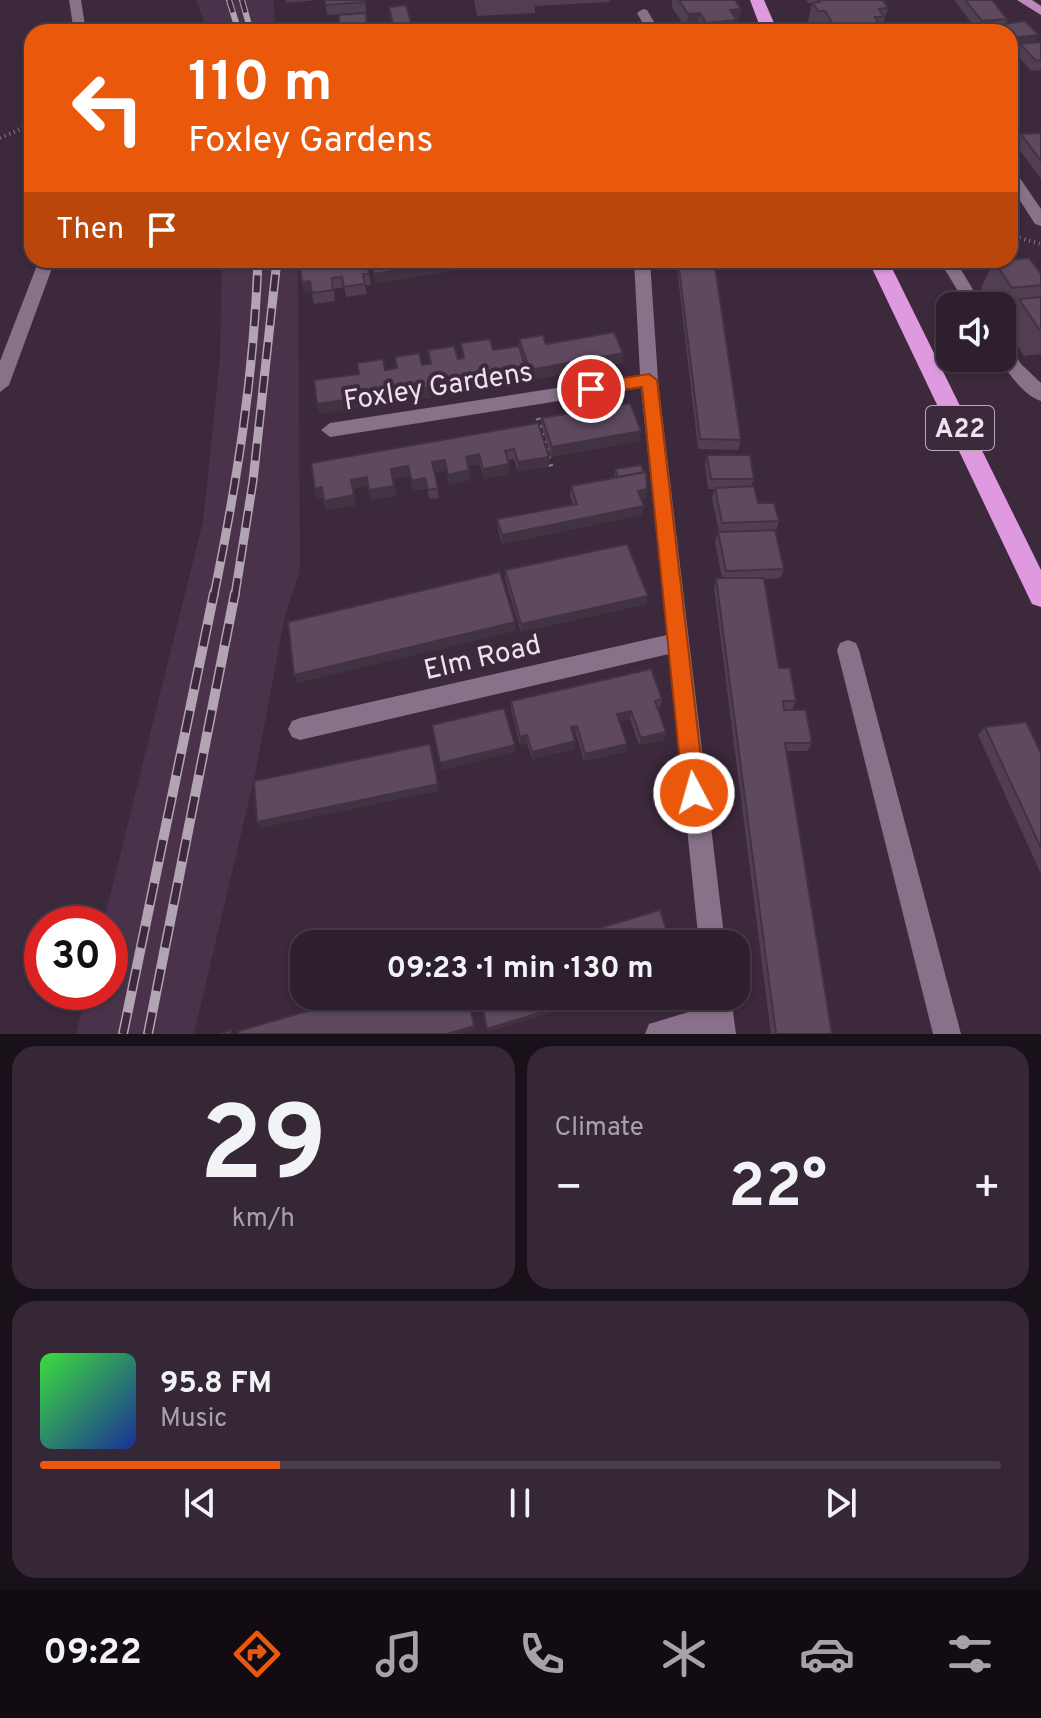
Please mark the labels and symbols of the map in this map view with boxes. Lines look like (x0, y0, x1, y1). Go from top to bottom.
street label: Foxley Gardens (341, 355, 535, 421)
pin (557, 355, 625, 423)
road number: A22 (926, 406, 994, 450)
street label: Elm Road (421, 628, 545, 690)
position arrow (652, 751, 736, 835)
speed limit sign: 30 (24, 906, 128, 1010)

